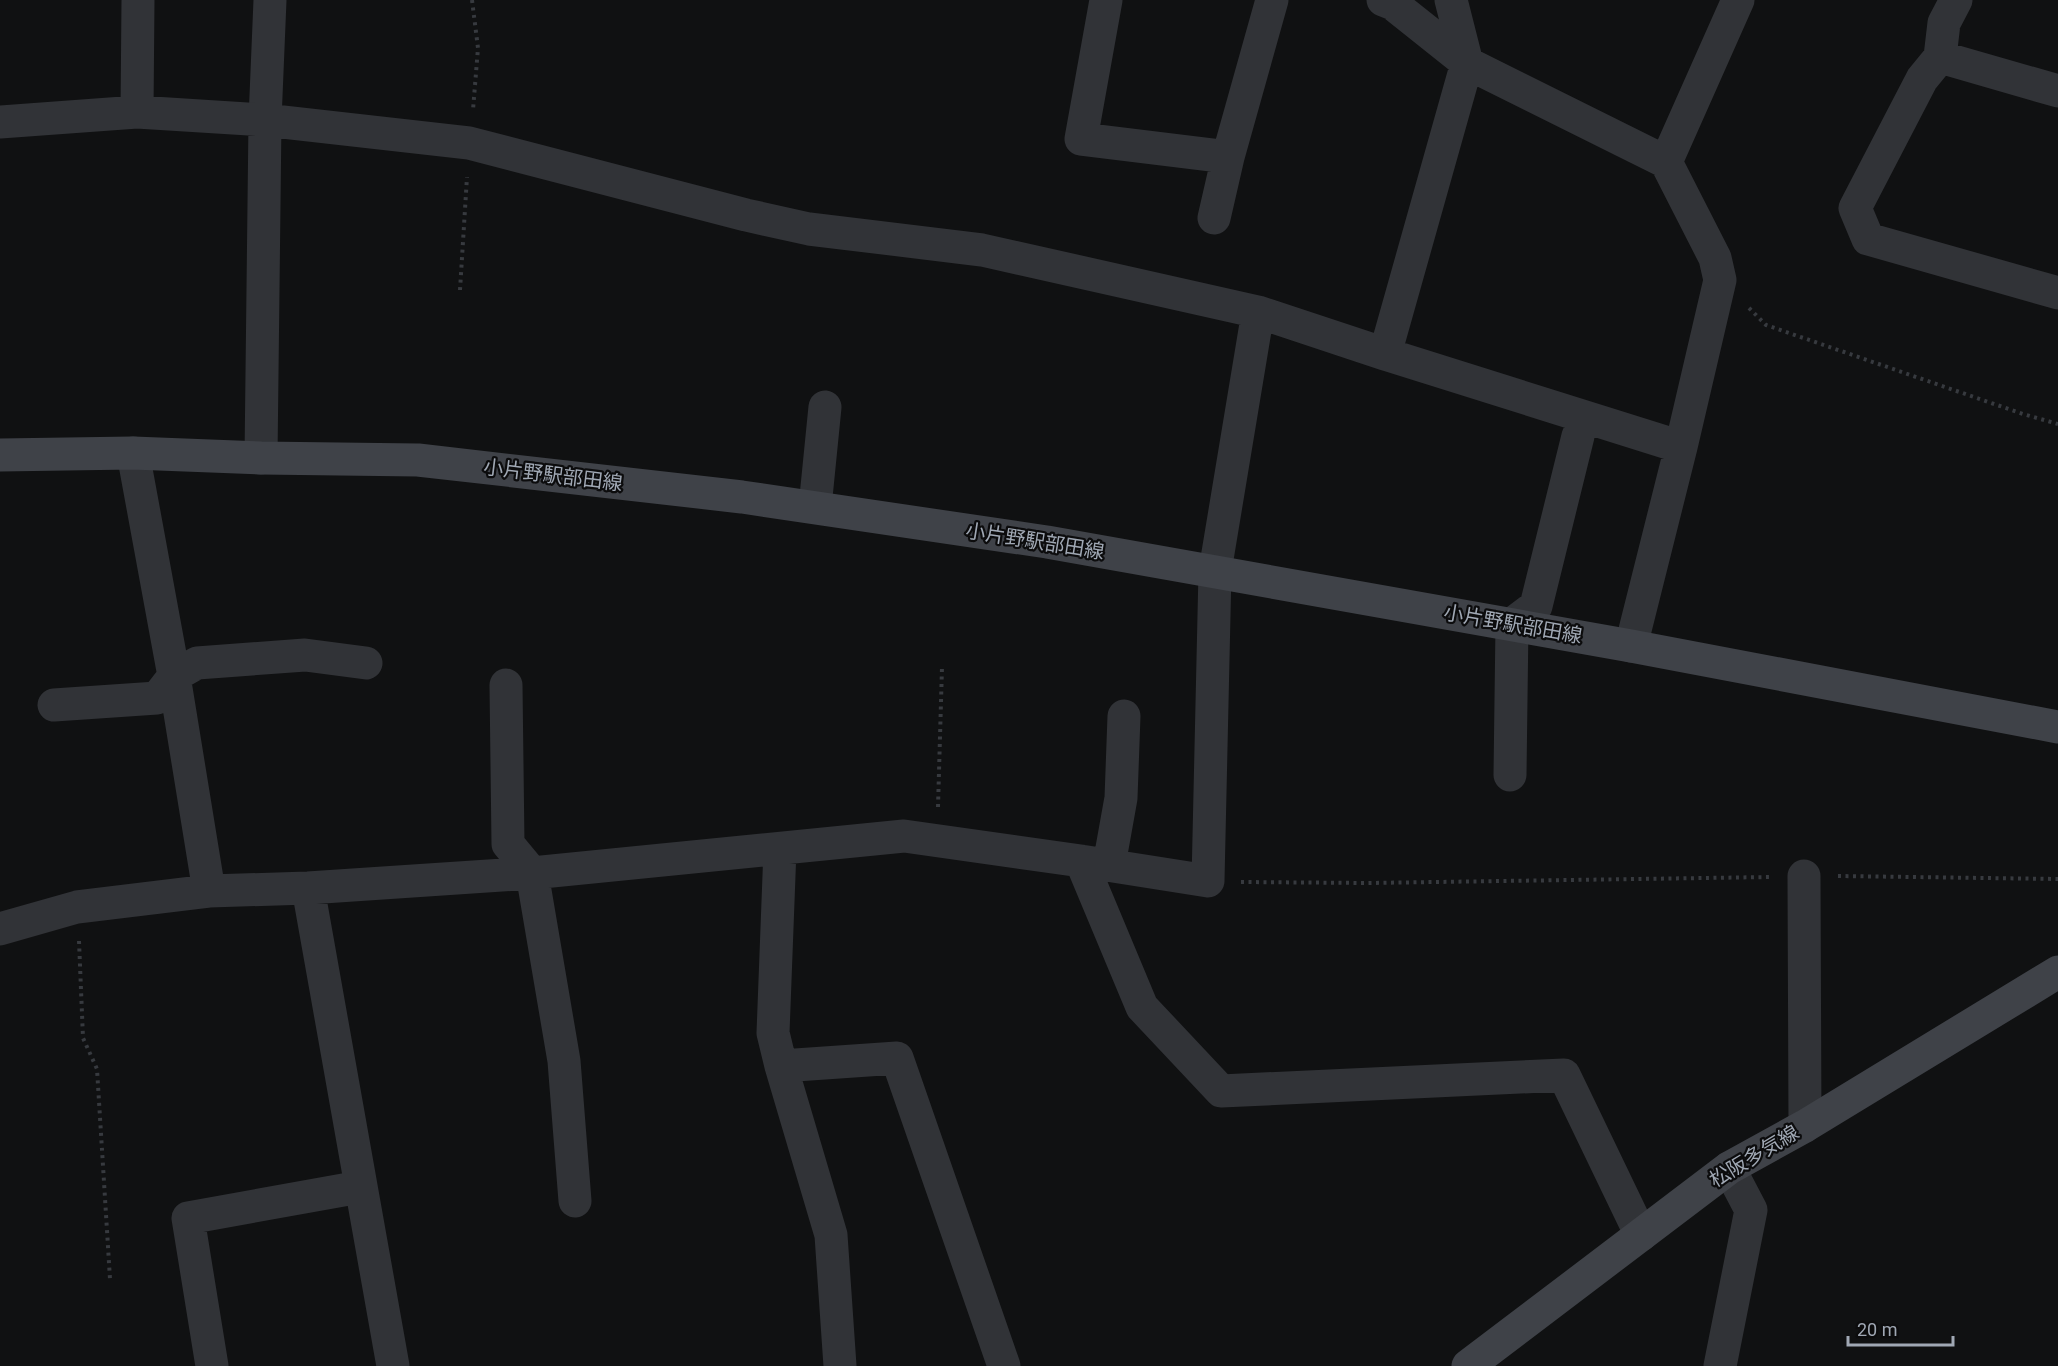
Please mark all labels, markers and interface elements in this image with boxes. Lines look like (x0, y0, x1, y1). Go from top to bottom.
street label: 小片野駅部田線 (482, 455, 624, 495)
street label: 小片野駅部田線 (964, 518, 1106, 564)
street label: 小片野駅部田線 (1442, 600, 1584, 648)
street label: 松阪多気線 (1705, 1120, 1803, 1192)
scale bar (1848, 1309, 1953, 1347)
text: 20 m (1857, 1319, 1897, 1340)

